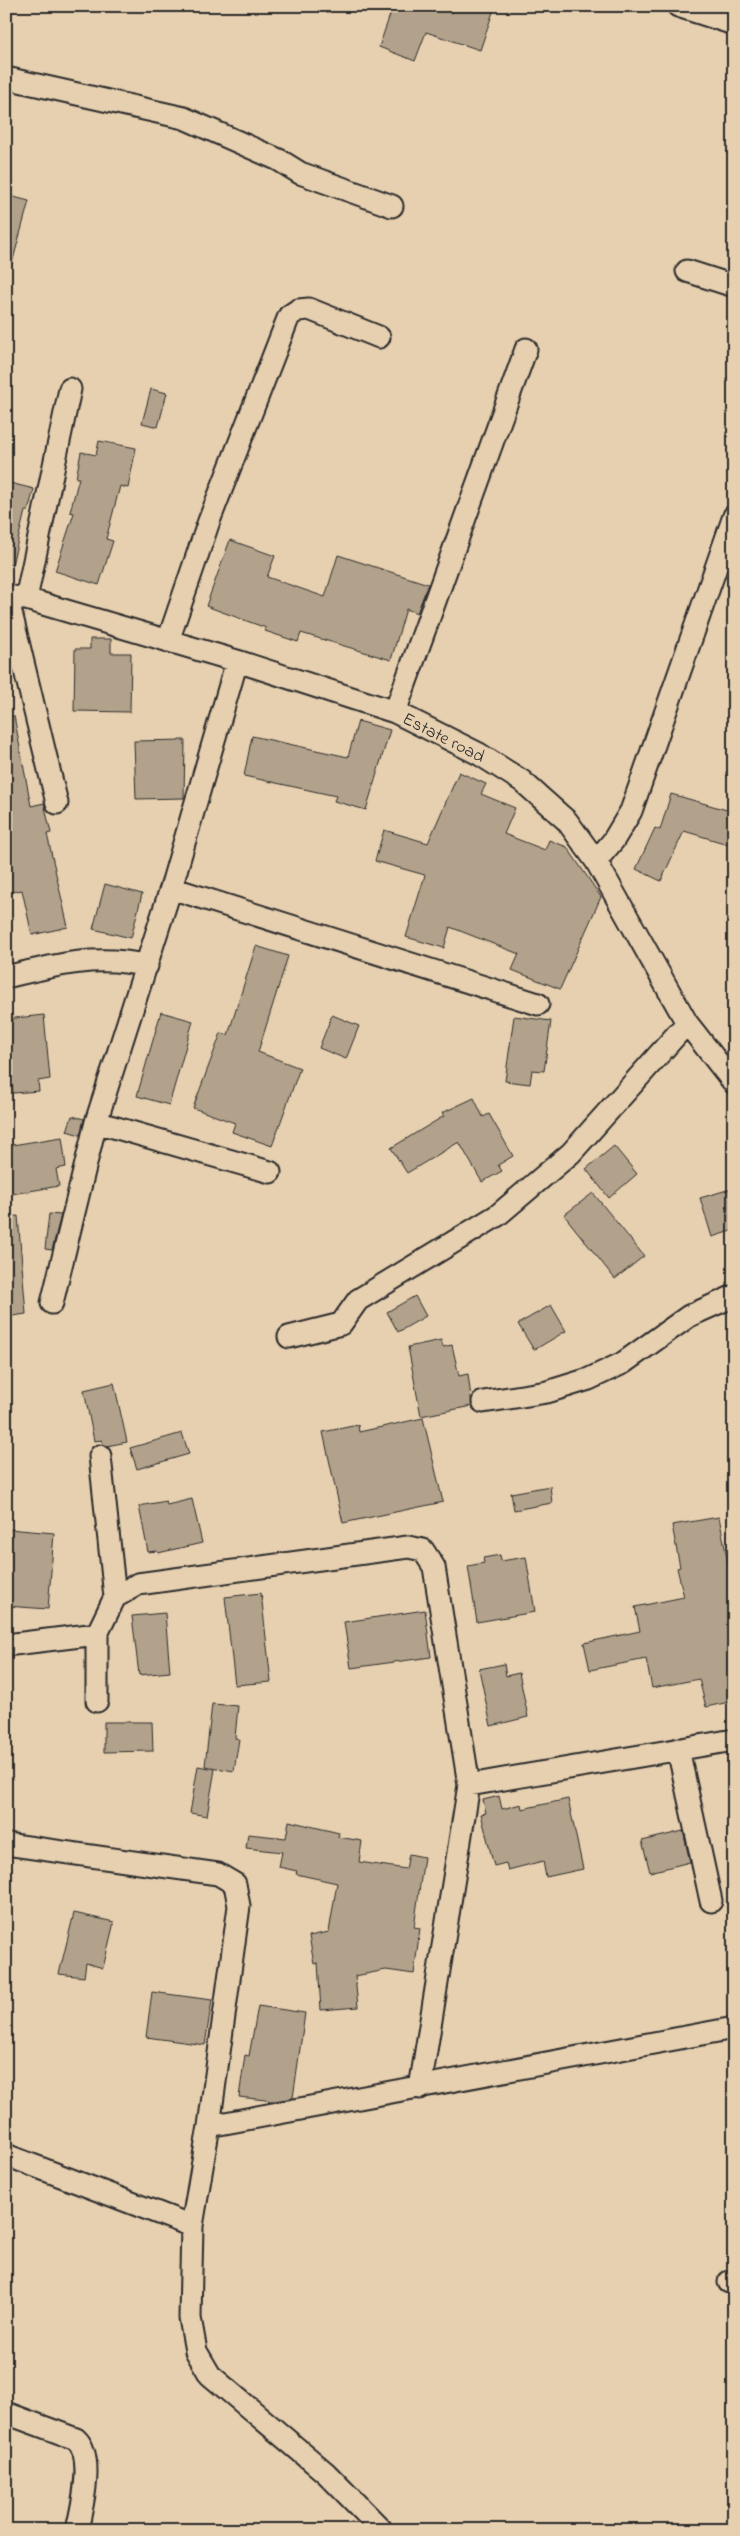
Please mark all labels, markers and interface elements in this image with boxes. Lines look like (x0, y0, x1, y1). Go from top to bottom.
street label: Estate road (397, 707, 489, 771)

